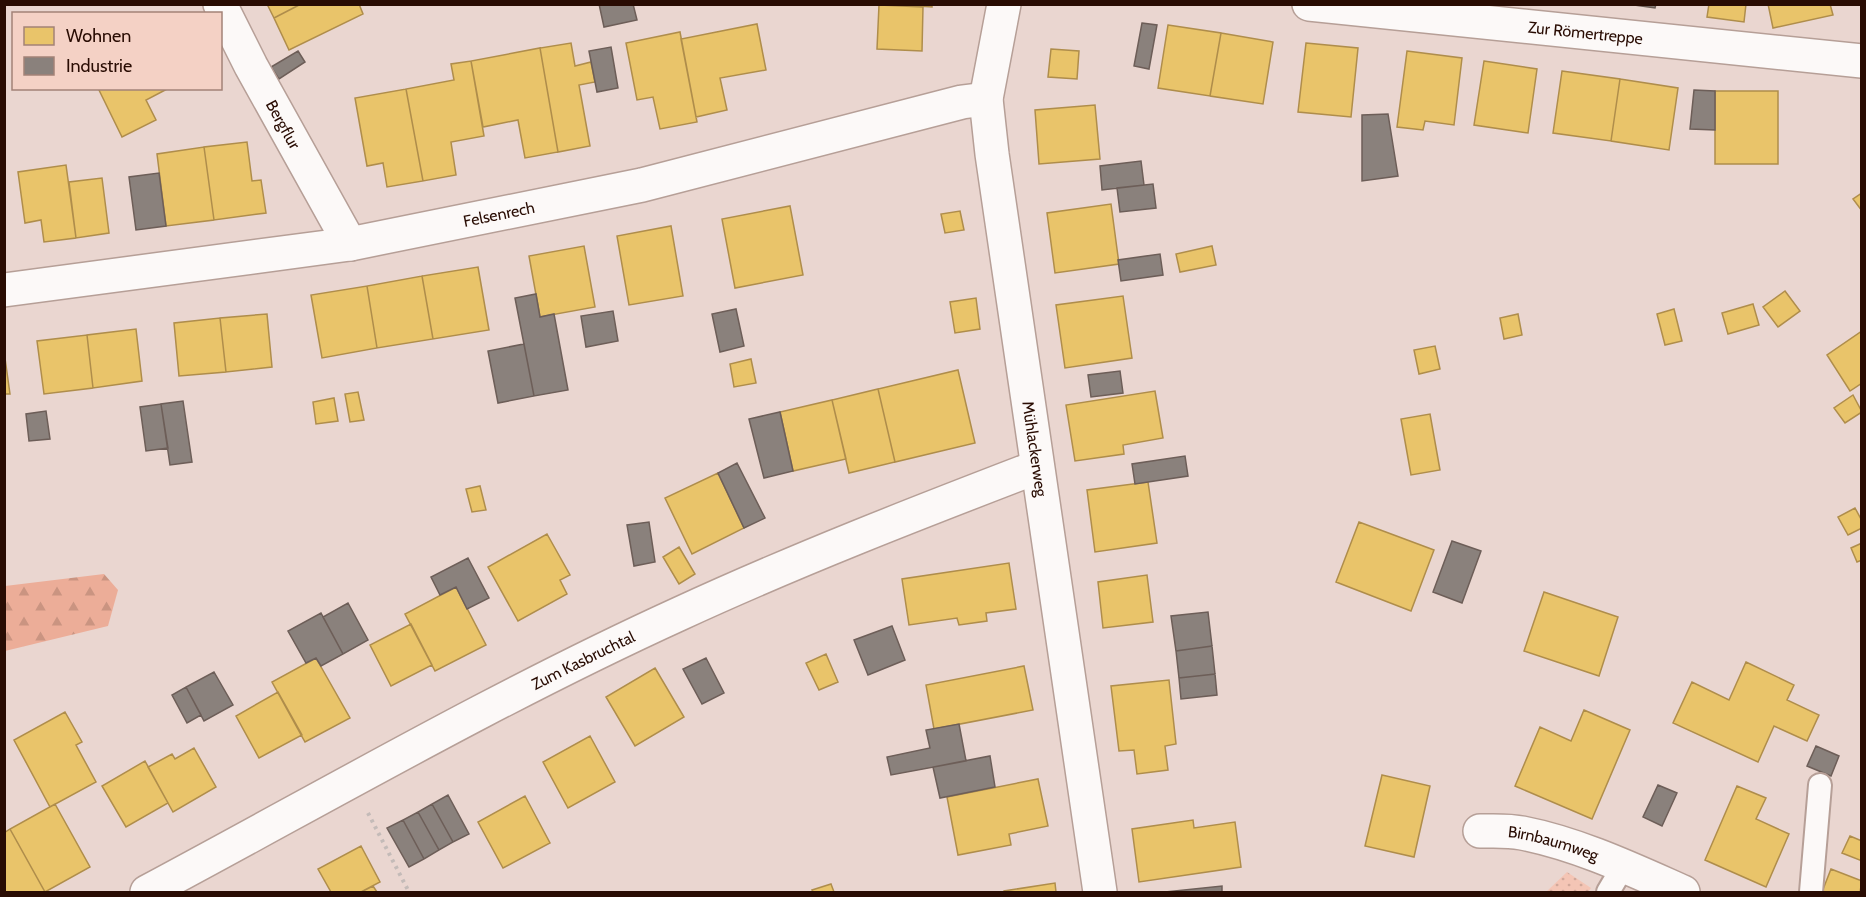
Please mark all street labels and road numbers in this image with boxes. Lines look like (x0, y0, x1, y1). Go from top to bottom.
street label: Zur Römertreppe (1527, 18, 1644, 48)
street label: Bergflur (262, 97, 305, 153)
street label: Felsenrech (462, 198, 536, 231)
street label: Mühlackerweg (1018, 400, 1051, 499)
street label: Zum Kasbruchtal (528, 627, 638, 694)
street label: Birnbaumweg (1507, 822, 1602, 865)

